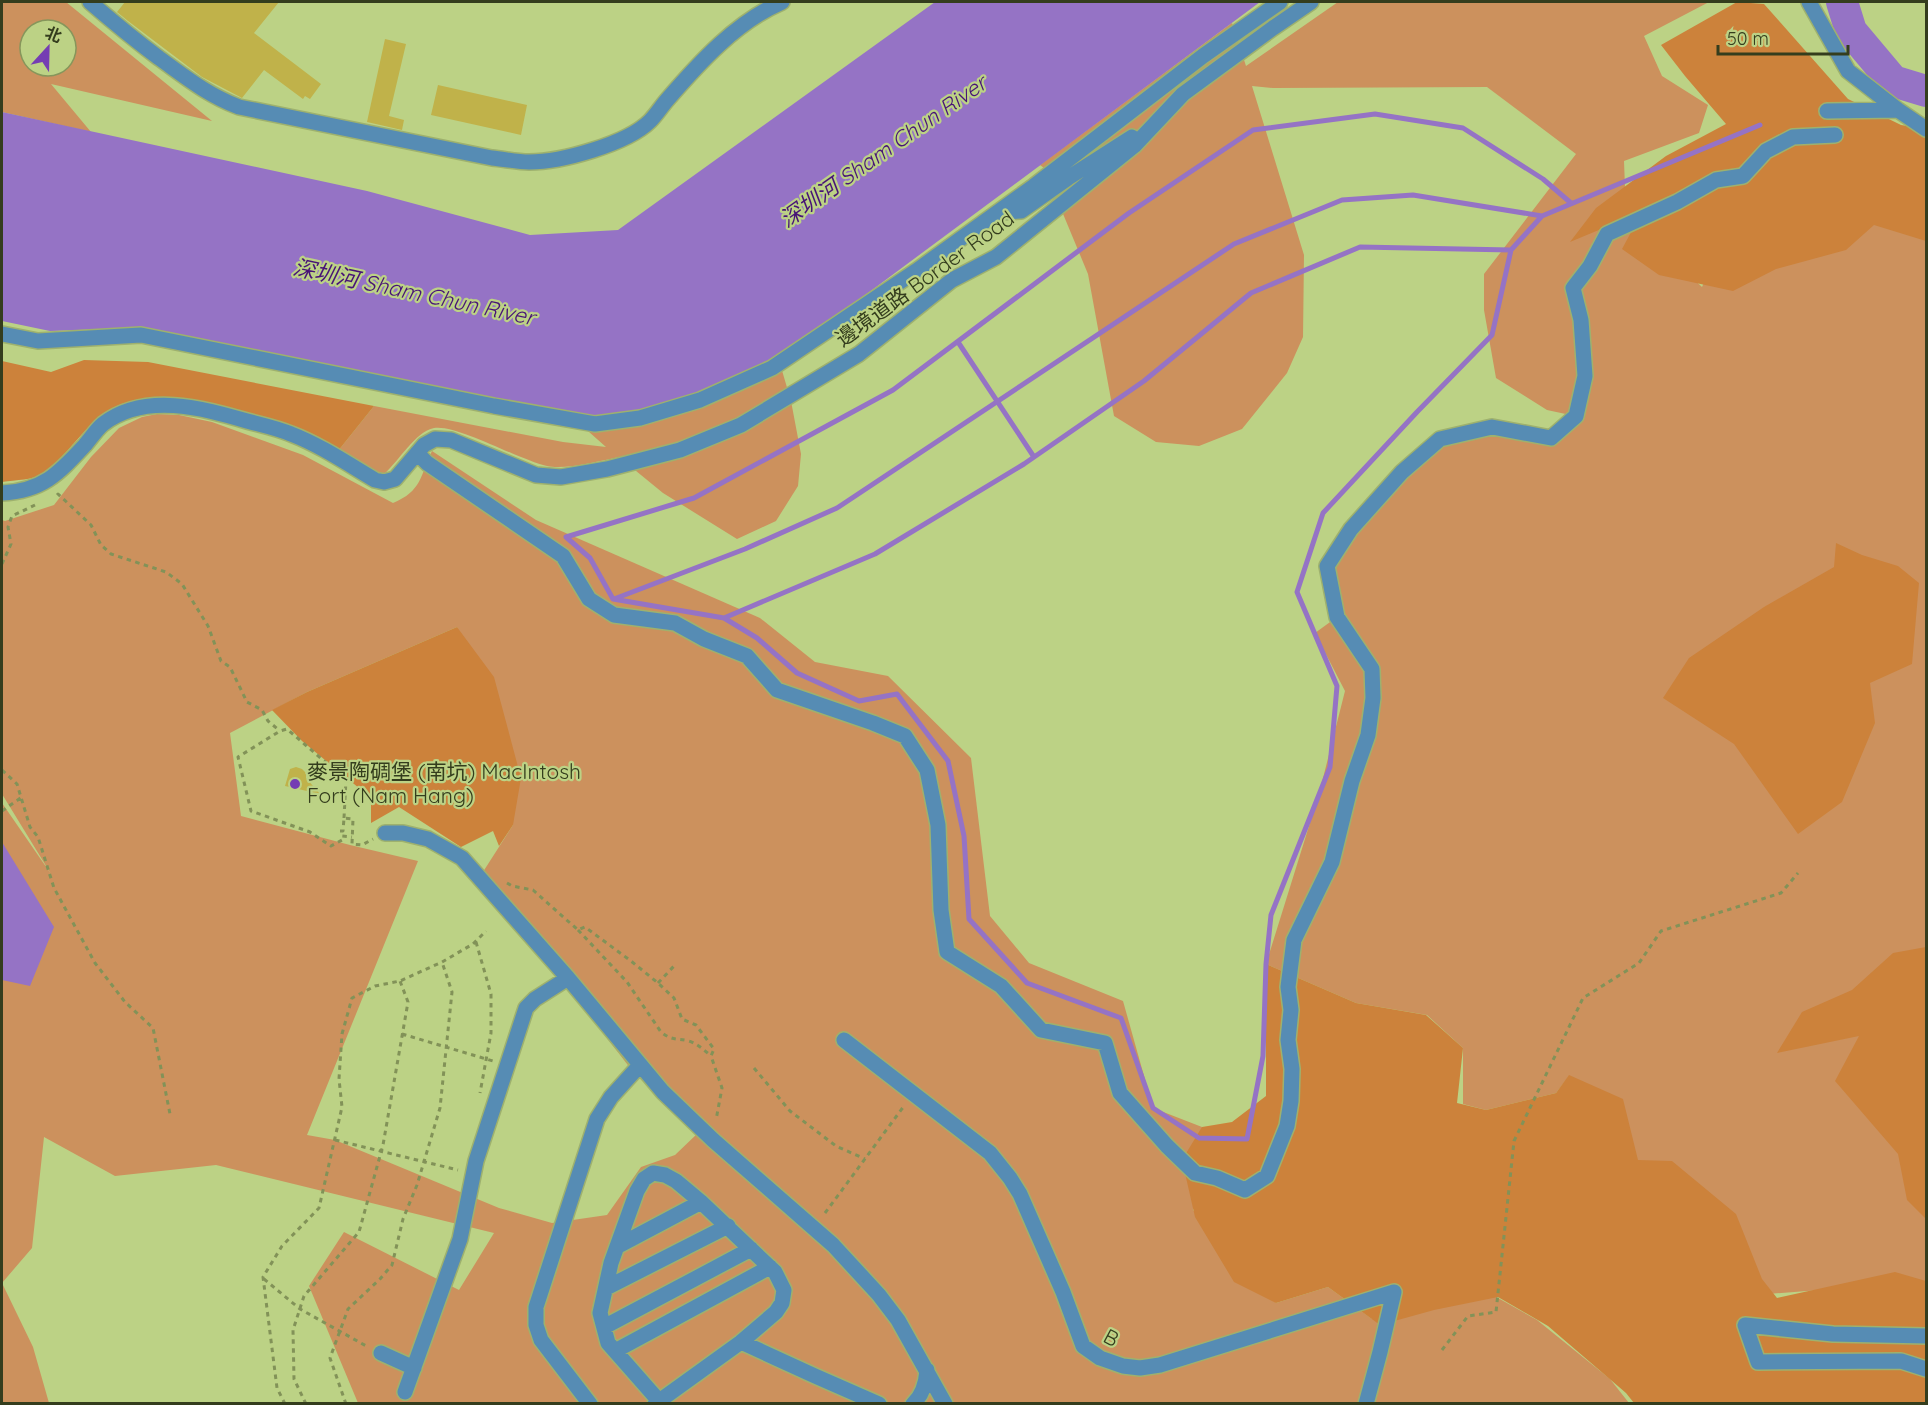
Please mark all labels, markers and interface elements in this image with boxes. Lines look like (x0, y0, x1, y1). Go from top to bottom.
north arrow (18, 18, 78, 78)
scale bar (1718, 18, 1848, 56)
text: 北 (42, 22, 65, 46)
text: 50 m (1727, 27, 1769, 50)
water label: 深圳河 Sham Chun River (774, 67, 994, 233)
street label: 邊境道路 Border Road (830, 205, 1019, 352)
water label: 深圳河 Sham Chun River (291, 253, 540, 332)
place label: 麥景陶碉堡 (南坑) MacIntosh Fort (Nam Hang) (307, 758, 581, 808)
marker: 麥景陶碉堡 (南坑) MacIntosh Fort (Nam Hang) (288, 777, 302, 791)
street label: B (1099, 1322, 1124, 1352)

